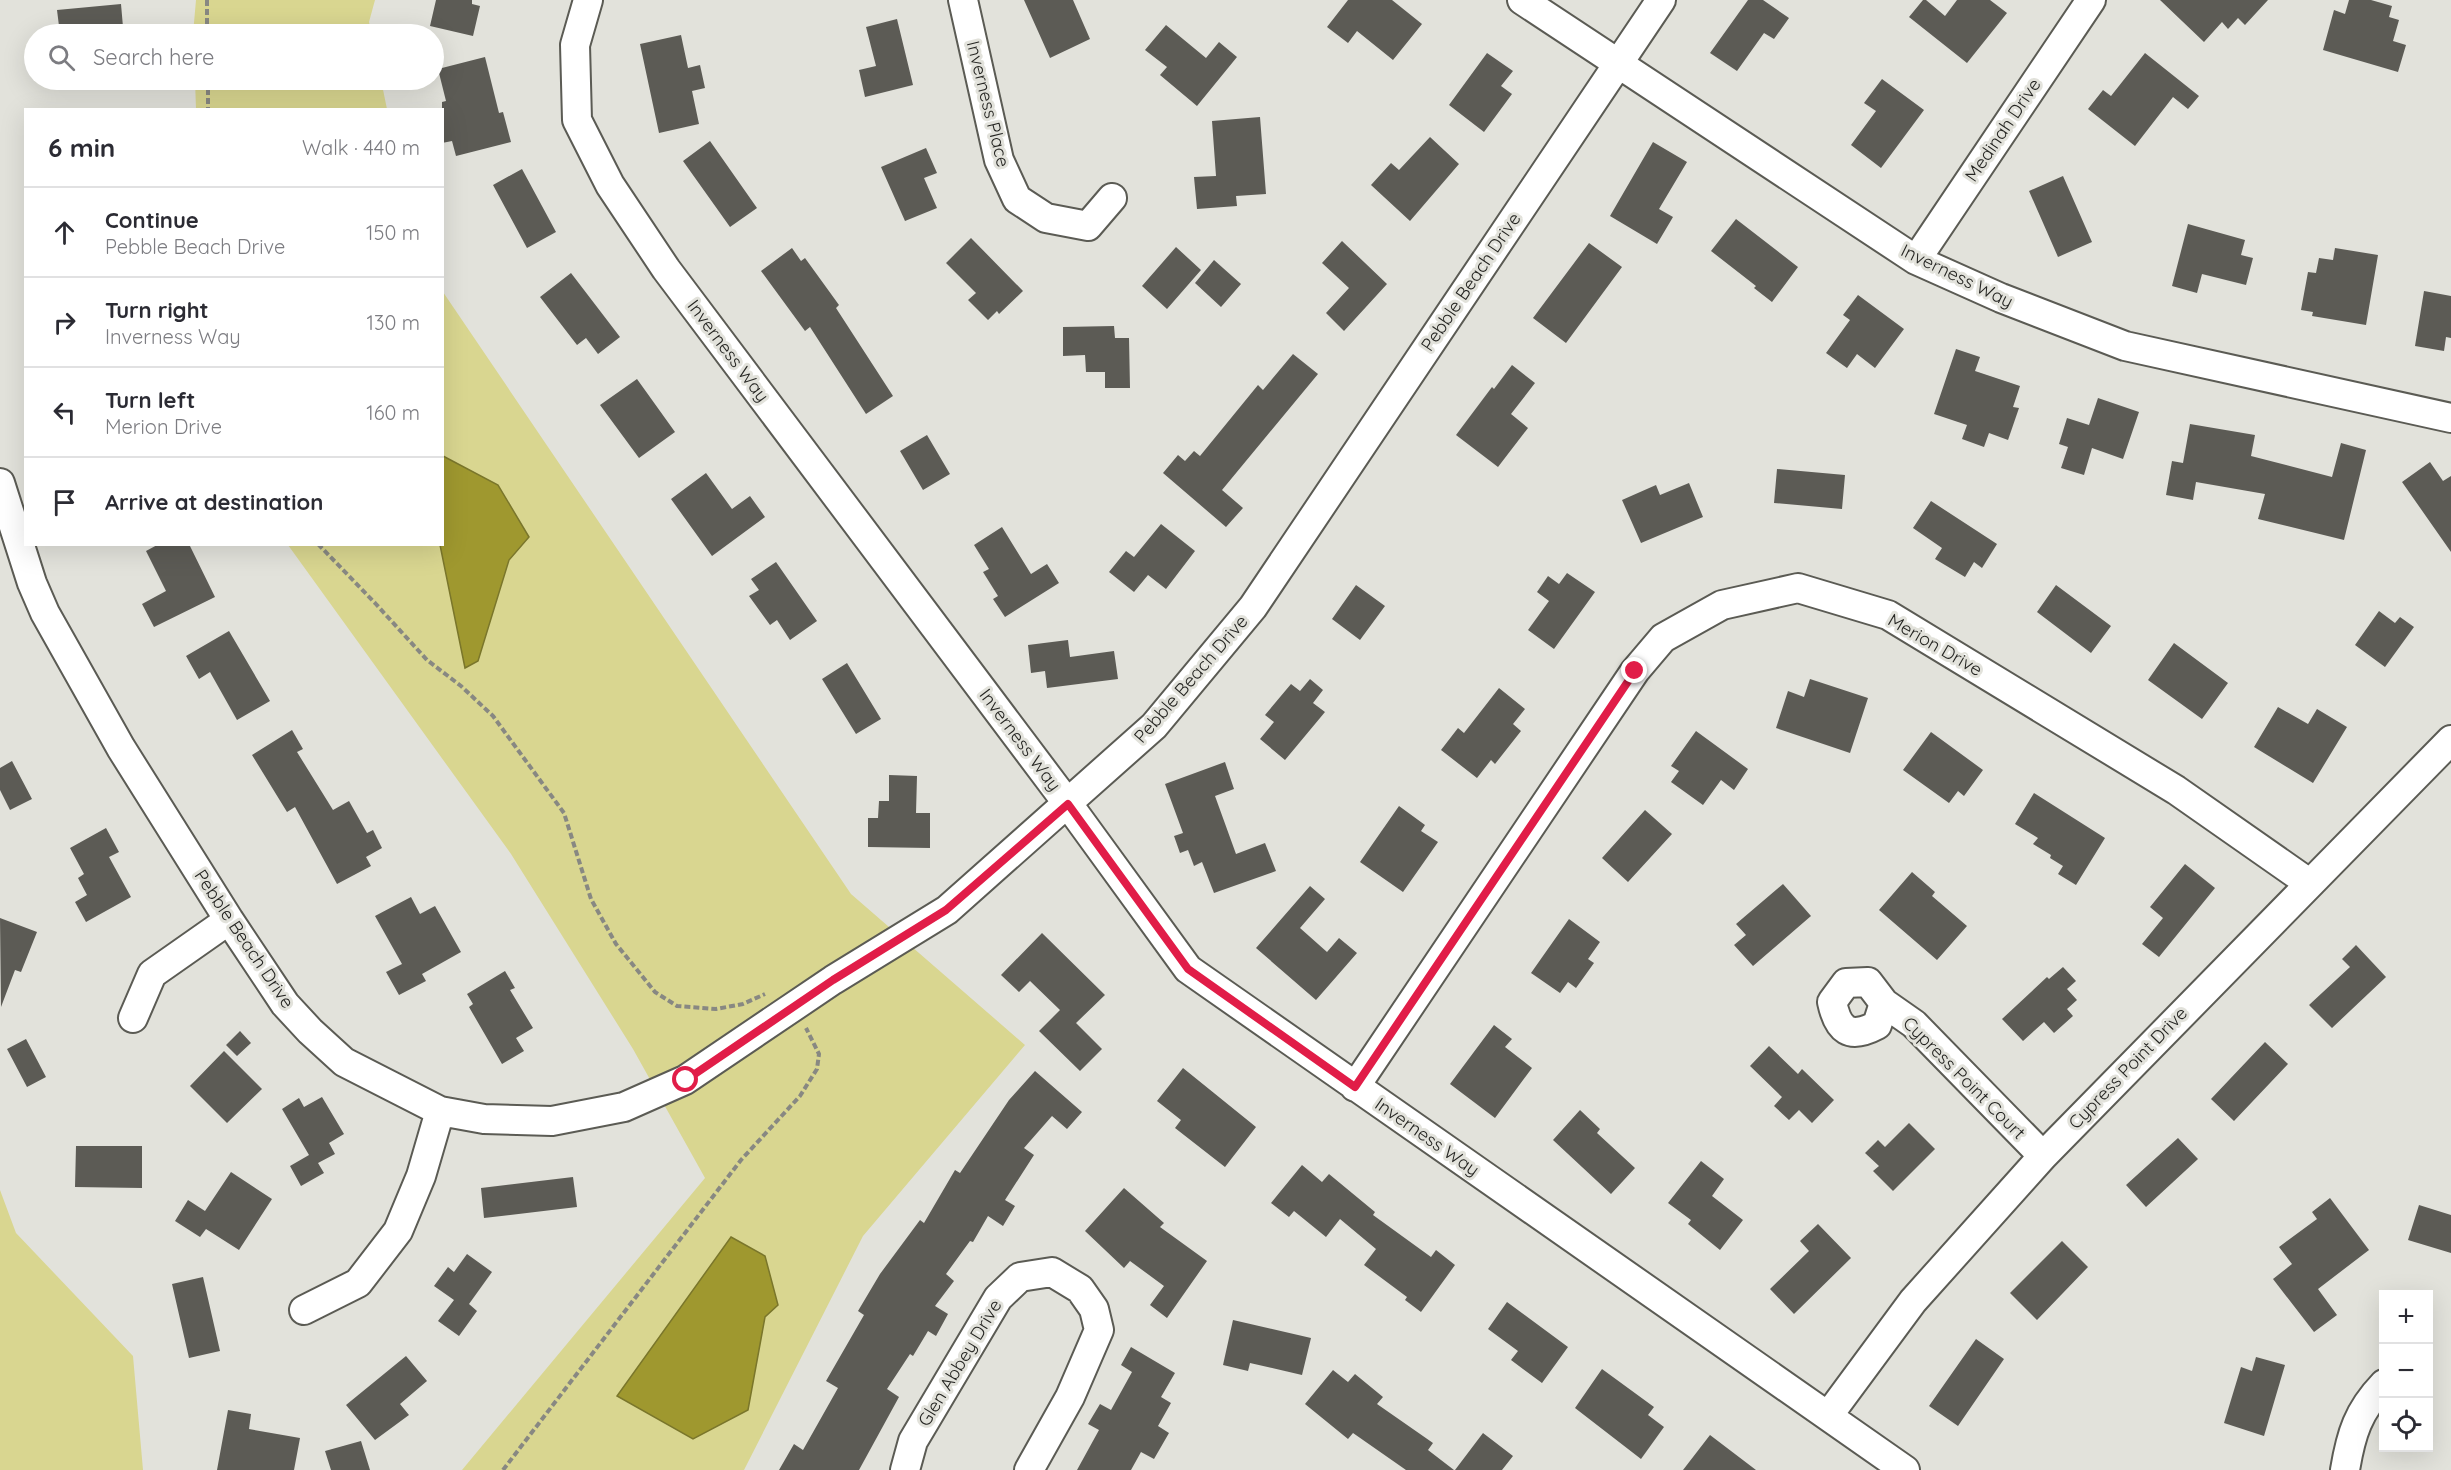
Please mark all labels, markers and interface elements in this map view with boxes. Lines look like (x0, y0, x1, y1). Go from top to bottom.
search box (24, 24, 444, 90)
street label: Inverness Place (962, 39, 1015, 169)
icon: search (45, 41, 78, 74)
text: Search here (93, 43, 214, 71)
street label: Medinah Drive (1960, 74, 2046, 186)
text: 6 min (48, 131, 115, 164)
text: Walk · 440 m (302, 135, 420, 160)
text: Continue (105, 206, 199, 234)
street label: Pebble Beach Drive (1416, 208, 1525, 355)
icon: ahead (48, 216, 81, 249)
text: 150 m (366, 220, 420, 245)
text: Pebble Beach Drive (105, 234, 285, 259)
street label: Inverness Way (1897, 238, 2017, 313)
street label: Inverness Way (682, 295, 774, 406)
text: Turn right (105, 296, 209, 324)
icon: right (48, 306, 81, 339)
text: 130 m (367, 310, 420, 335)
text: Inverness Way (105, 324, 241, 349)
text: Turn left (105, 386, 195, 414)
icon: left (48, 396, 81, 429)
text: 160 m (366, 400, 420, 425)
text: Merion Drive (105, 414, 222, 439)
icon: arrive (48, 486, 81, 519)
text: Arrive at destination (105, 488, 323, 516)
street label: Merion Drive (1884, 608, 1987, 681)
street label: Pebble Beach Drive (1129, 610, 1253, 747)
route end (1621, 657, 1647, 683)
street label: Inverness Way (974, 684, 1066, 795)
street label: Pebble Beach Drive (190, 865, 299, 1012)
street label: Cypress Point Drive (2063, 1002, 2192, 1134)
street label: Cypress Point Court (1898, 1012, 2030, 1144)
route start (672, 1066, 698, 1092)
street label: Inverness Way (1371, 1092, 1484, 1181)
map controls (2379, 1290, 2433, 1452)
button: + (2379, 1290, 2433, 1344)
street label: Glen Abbey Drive (913, 1295, 1007, 1430)
button: − (2379, 1344, 2433, 1398)
button: locate (2379, 1398, 2433, 1452)

